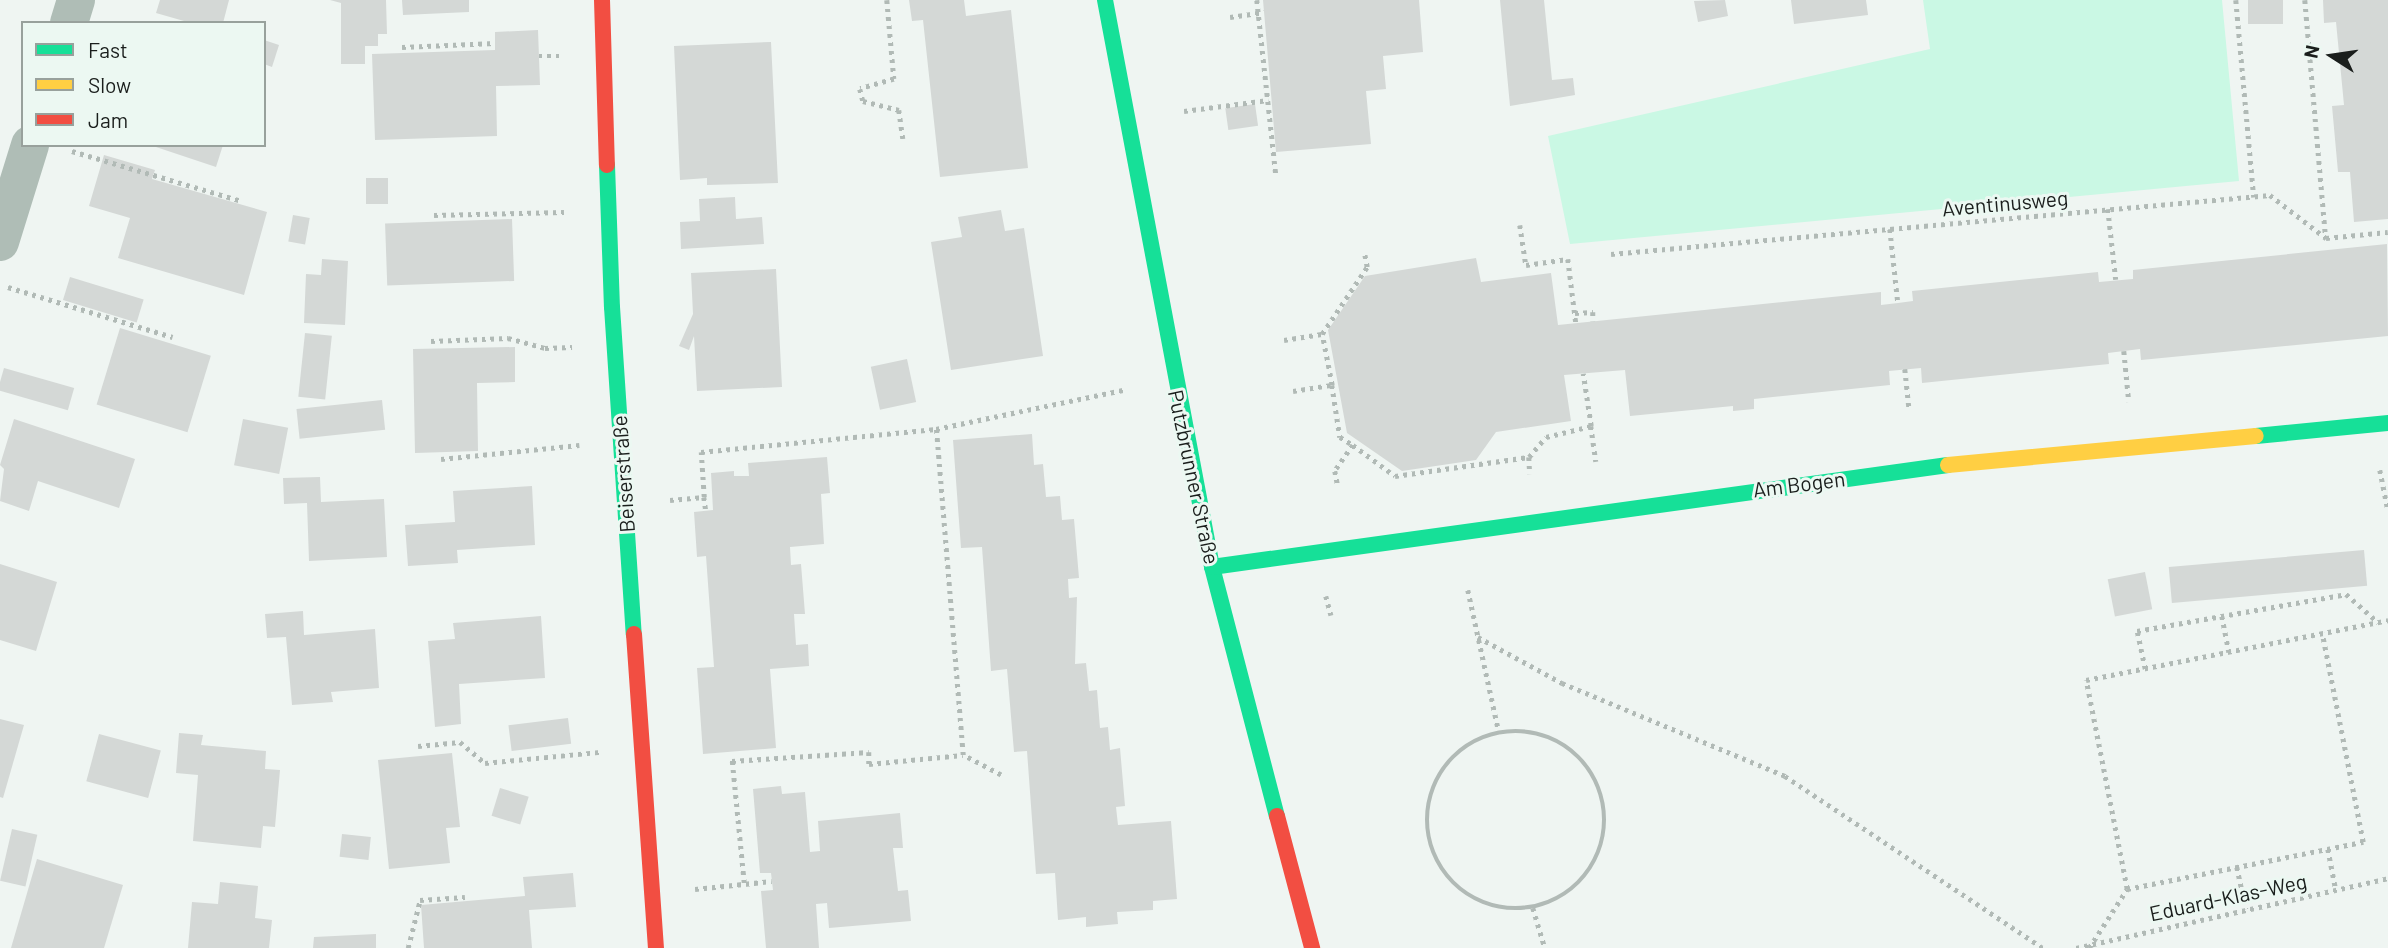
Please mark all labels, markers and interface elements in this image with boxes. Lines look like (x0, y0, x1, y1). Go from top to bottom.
legend (21, 21, 266, 147)
north arrow (2297, 21, 2367, 91)
text: Fast (88, 37, 128, 62)
text: N (2298, 43, 2324, 60)
text: Slow (88, 72, 131, 97)
text: Jam (88, 107, 128, 132)
street label: Aventinusweg (1941, 185, 2069, 221)
street label: Putzbrunner Straße (1163, 387, 1225, 567)
street label: Beiserstraße (606, 414, 640, 534)
street label: Am Bogen (1751, 466, 1847, 502)
street label: Eduard-Klas-Weg (2147, 868, 2309, 926)

